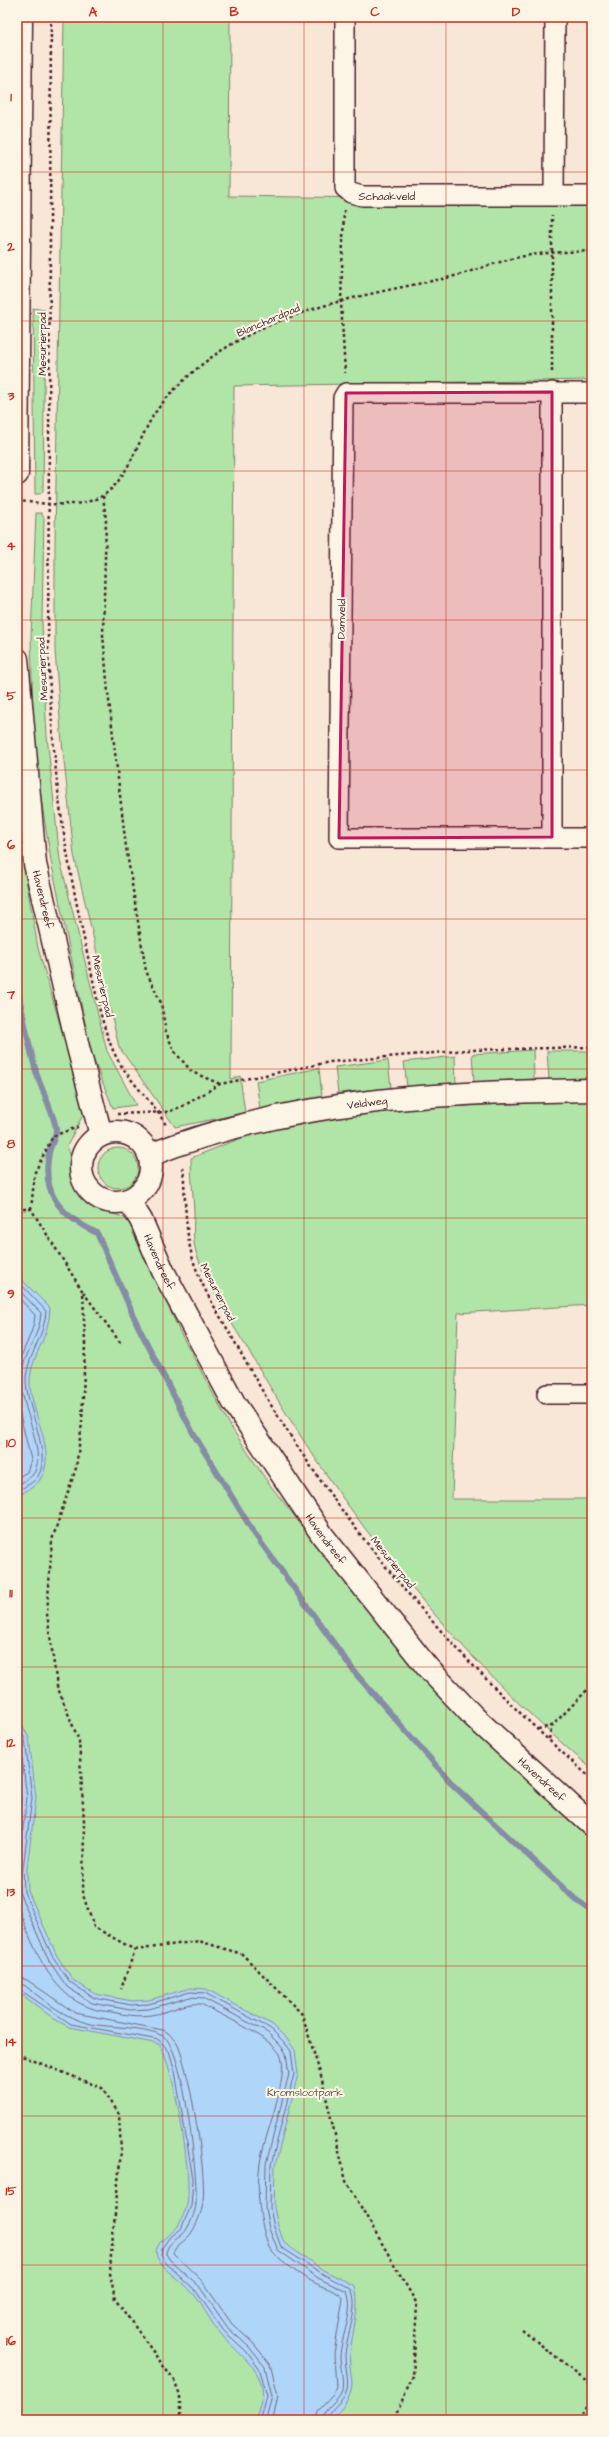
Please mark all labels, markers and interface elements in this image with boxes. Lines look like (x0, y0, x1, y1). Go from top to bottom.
text: A (89, 3, 98, 21)
text: B (229, 3, 239, 21)
text: C (370, 3, 380, 21)
text: D (512, 3, 521, 21)
text: 1 (10, 88, 12, 106)
street label: Schaakveld (359, 189, 415, 204)
text: 2 (6, 238, 15, 256)
street label: Blanchardpad (234, 300, 303, 341)
street label: Mesurierpad (35, 312, 50, 376)
text: 3 (7, 387, 15, 405)
text: 4 (7, 537, 16, 555)
street label: Damveld (334, 598, 349, 639)
street label: Mesurierpad (33, 637, 52, 701)
text: 5 (6, 687, 16, 705)
text: 6 (7, 836, 16, 854)
street label: Havendreef (29, 869, 57, 931)
street label: Mesurierpad (88, 954, 117, 1019)
text: 7 (6, 986, 16, 1004)
street label: Veldweg (346, 1093, 389, 1113)
text: 8 (7, 1135, 16, 1153)
street label: Havendreef (140, 1232, 179, 1293)
street label: Mesurierpad (197, 1261, 239, 1324)
text: 9 (7, 1285, 15, 1303)
text: 10 (6, 1434, 17, 1452)
street label: Havendreef (302, 1511, 350, 1568)
street label: Mesurierpad (367, 1533, 419, 1592)
text: 11 (9, 1584, 13, 1602)
text: 12 (6, 1734, 16, 1752)
street label: Havendreef (515, 1754, 569, 1806)
text: 13 (7, 1883, 16, 1901)
text: 14 (6, 2033, 16, 2051)
park label: Kromslootpark (267, 2085, 343, 2100)
text: 15 (6, 2182, 17, 2200)
text: 16 (6, 2332, 17, 2350)

